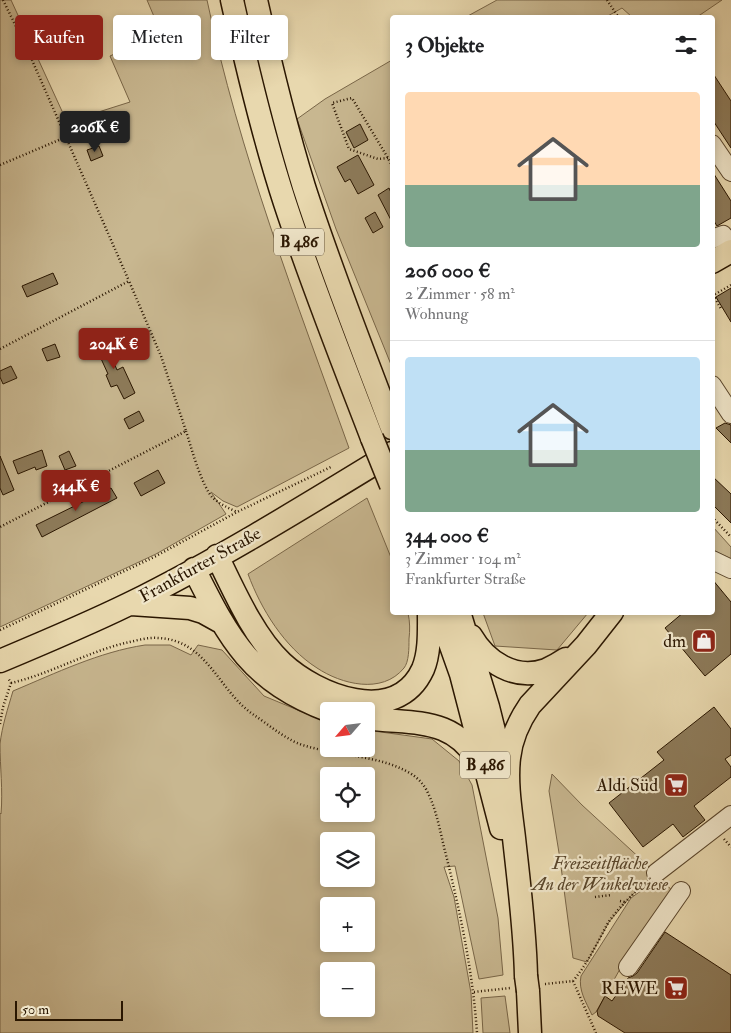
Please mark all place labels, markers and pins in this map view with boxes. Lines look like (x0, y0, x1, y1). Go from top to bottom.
pin: 206K € (54, 110, 136, 153)
pin: 204K € (73, 328, 155, 370)
pin: 344K € (35, 470, 117, 512)
shop icon: dm (691, 628, 717, 654)
place label: dm (663, 630, 686, 653)
supermarket icon: Aldi Süd (663, 772, 689, 798)
place label: Aldi Süd (595, 774, 658, 797)
supermarket icon: REWE (663, 975, 689, 1001)
place label: REWE (601, 977, 658, 1000)

